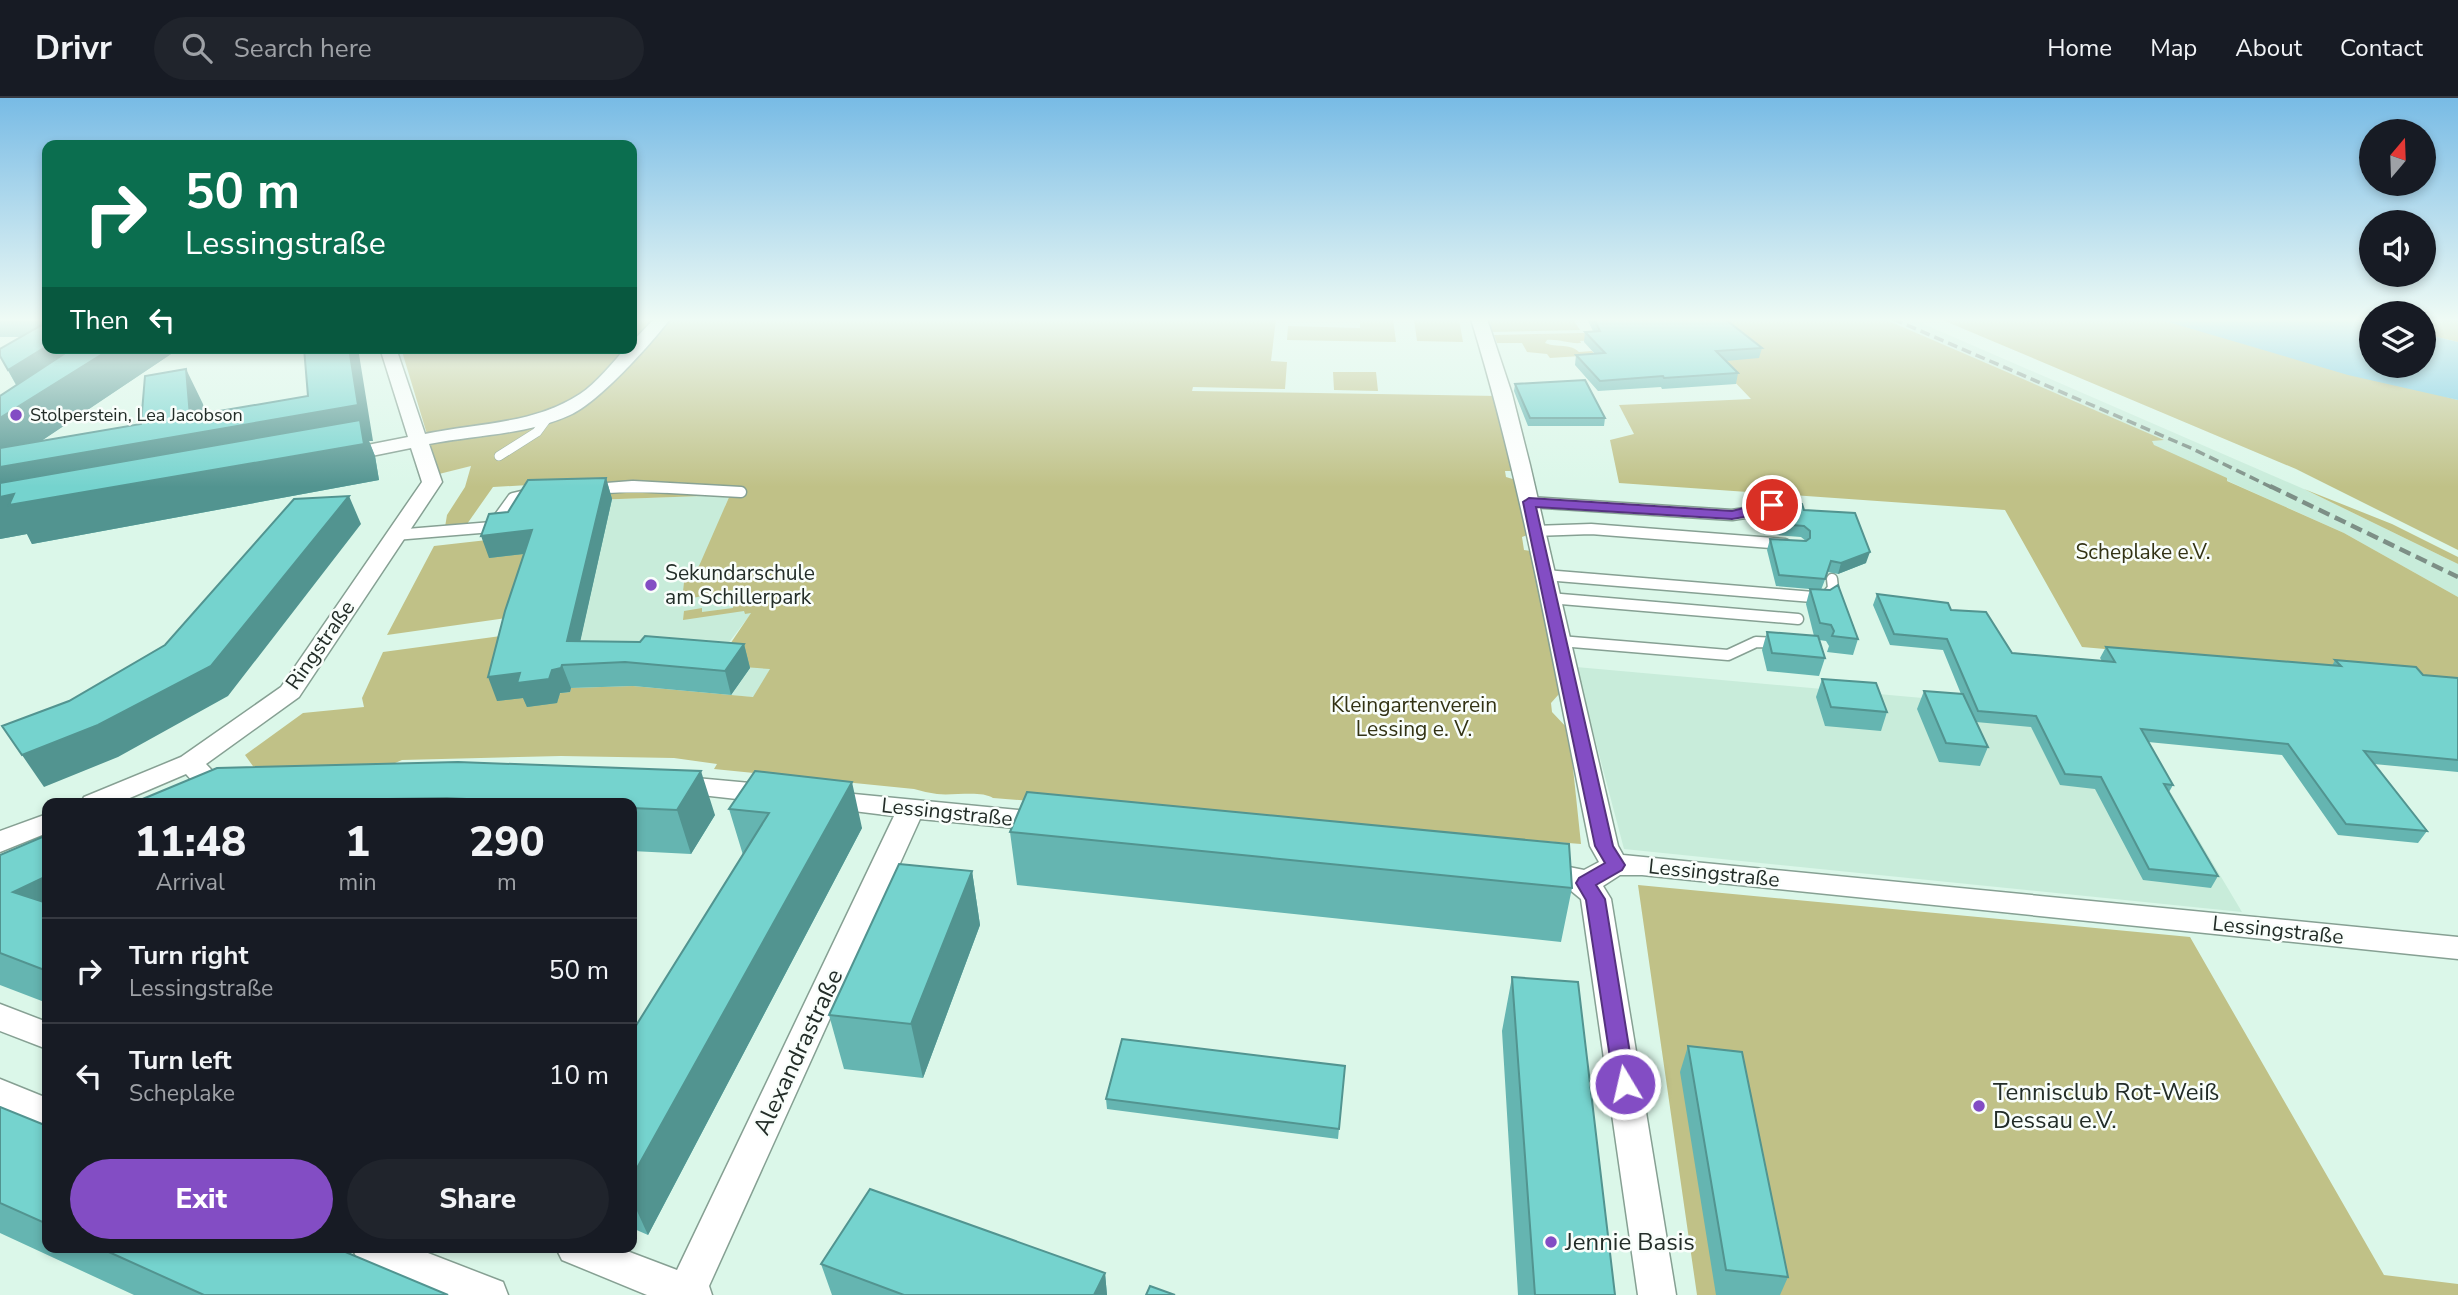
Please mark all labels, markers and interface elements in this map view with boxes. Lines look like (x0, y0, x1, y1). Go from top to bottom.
search box (154, 17, 644, 80)
text: Drivr (35, 26, 112, 71)
icon: search (178, 29, 216, 67)
text: Search here (234, 31, 372, 66)
text: Home (2047, 32, 2112, 64)
text: Map (2150, 32, 2197, 64)
text: About (2235, 32, 2302, 64)
text: Contact (2340, 32, 2423, 64)
north arrow (2359, 119, 2436, 196)
map controls (2359, 119, 2436, 378)
text: 50 m (185, 158, 300, 225)
icon: right (70, 168, 161, 259)
button: sound (2359, 210, 2436, 287)
text: Lessingstraße (185, 222, 386, 265)
icon: left (143, 301, 181, 339)
button: layers (2359, 301, 2436, 378)
text: Then (70, 303, 129, 338)
place label: Stolperstein, Lea Jacobson (30, 403, 243, 427)
marker: Stolperstein, Lea Jacobson (8, 407, 24, 423)
pin (1742, 475, 1802, 535)
icon: arrive (1753, 486, 1791, 524)
park label: Scheplake e.V. (2075, 538, 2211, 566)
place label: Sekundarschule am Schillerpark (665, 559, 815, 611)
marker: Sekundarschule am Schillerpark (643, 577, 659, 593)
street label: Ringstraße (279, 595, 361, 695)
park label: Kleingartenverein Lessing e. V. (1331, 691, 1497, 743)
street label: Lessingstraße (880, 791, 1014, 833)
text: 11:48 (134, 814, 246, 871)
text: 1 (345, 814, 370, 871)
text: 290 (469, 814, 545, 871)
street label: Lessingstraße (1647, 852, 1781, 894)
text: Arrival (156, 867, 225, 898)
text: min (339, 867, 377, 898)
text: m (497, 867, 517, 898)
street label: Lessingstraße (2211, 909, 2345, 951)
text: Turn right (129, 938, 248, 973)
icon: right (70, 952, 108, 990)
text: 50 m (549, 953, 609, 988)
street label: Alexandrastraße (746, 964, 850, 1140)
text: Lessingstraße (129, 973, 273, 1004)
text: Turn left (129, 1043, 232, 1078)
position arrow (1588, 1047, 1662, 1121)
icon: left (70, 1057, 108, 1095)
text: 10 m (549, 1058, 609, 1093)
place label: Tennisclub Rot-Weiß Dessau e.V. (1993, 1076, 2219, 1136)
text: Scheplake (129, 1078, 235, 1109)
marker: Tennisclub Rot-Weiß Dessau e.V. (1971, 1098, 1987, 1114)
button: Exit (70, 1159, 333, 1239)
button: Share (347, 1159, 609, 1239)
place label: Jennie Basis (1564, 1226, 1695, 1258)
marker: Jennie Basis (1543, 1234, 1559, 1250)

